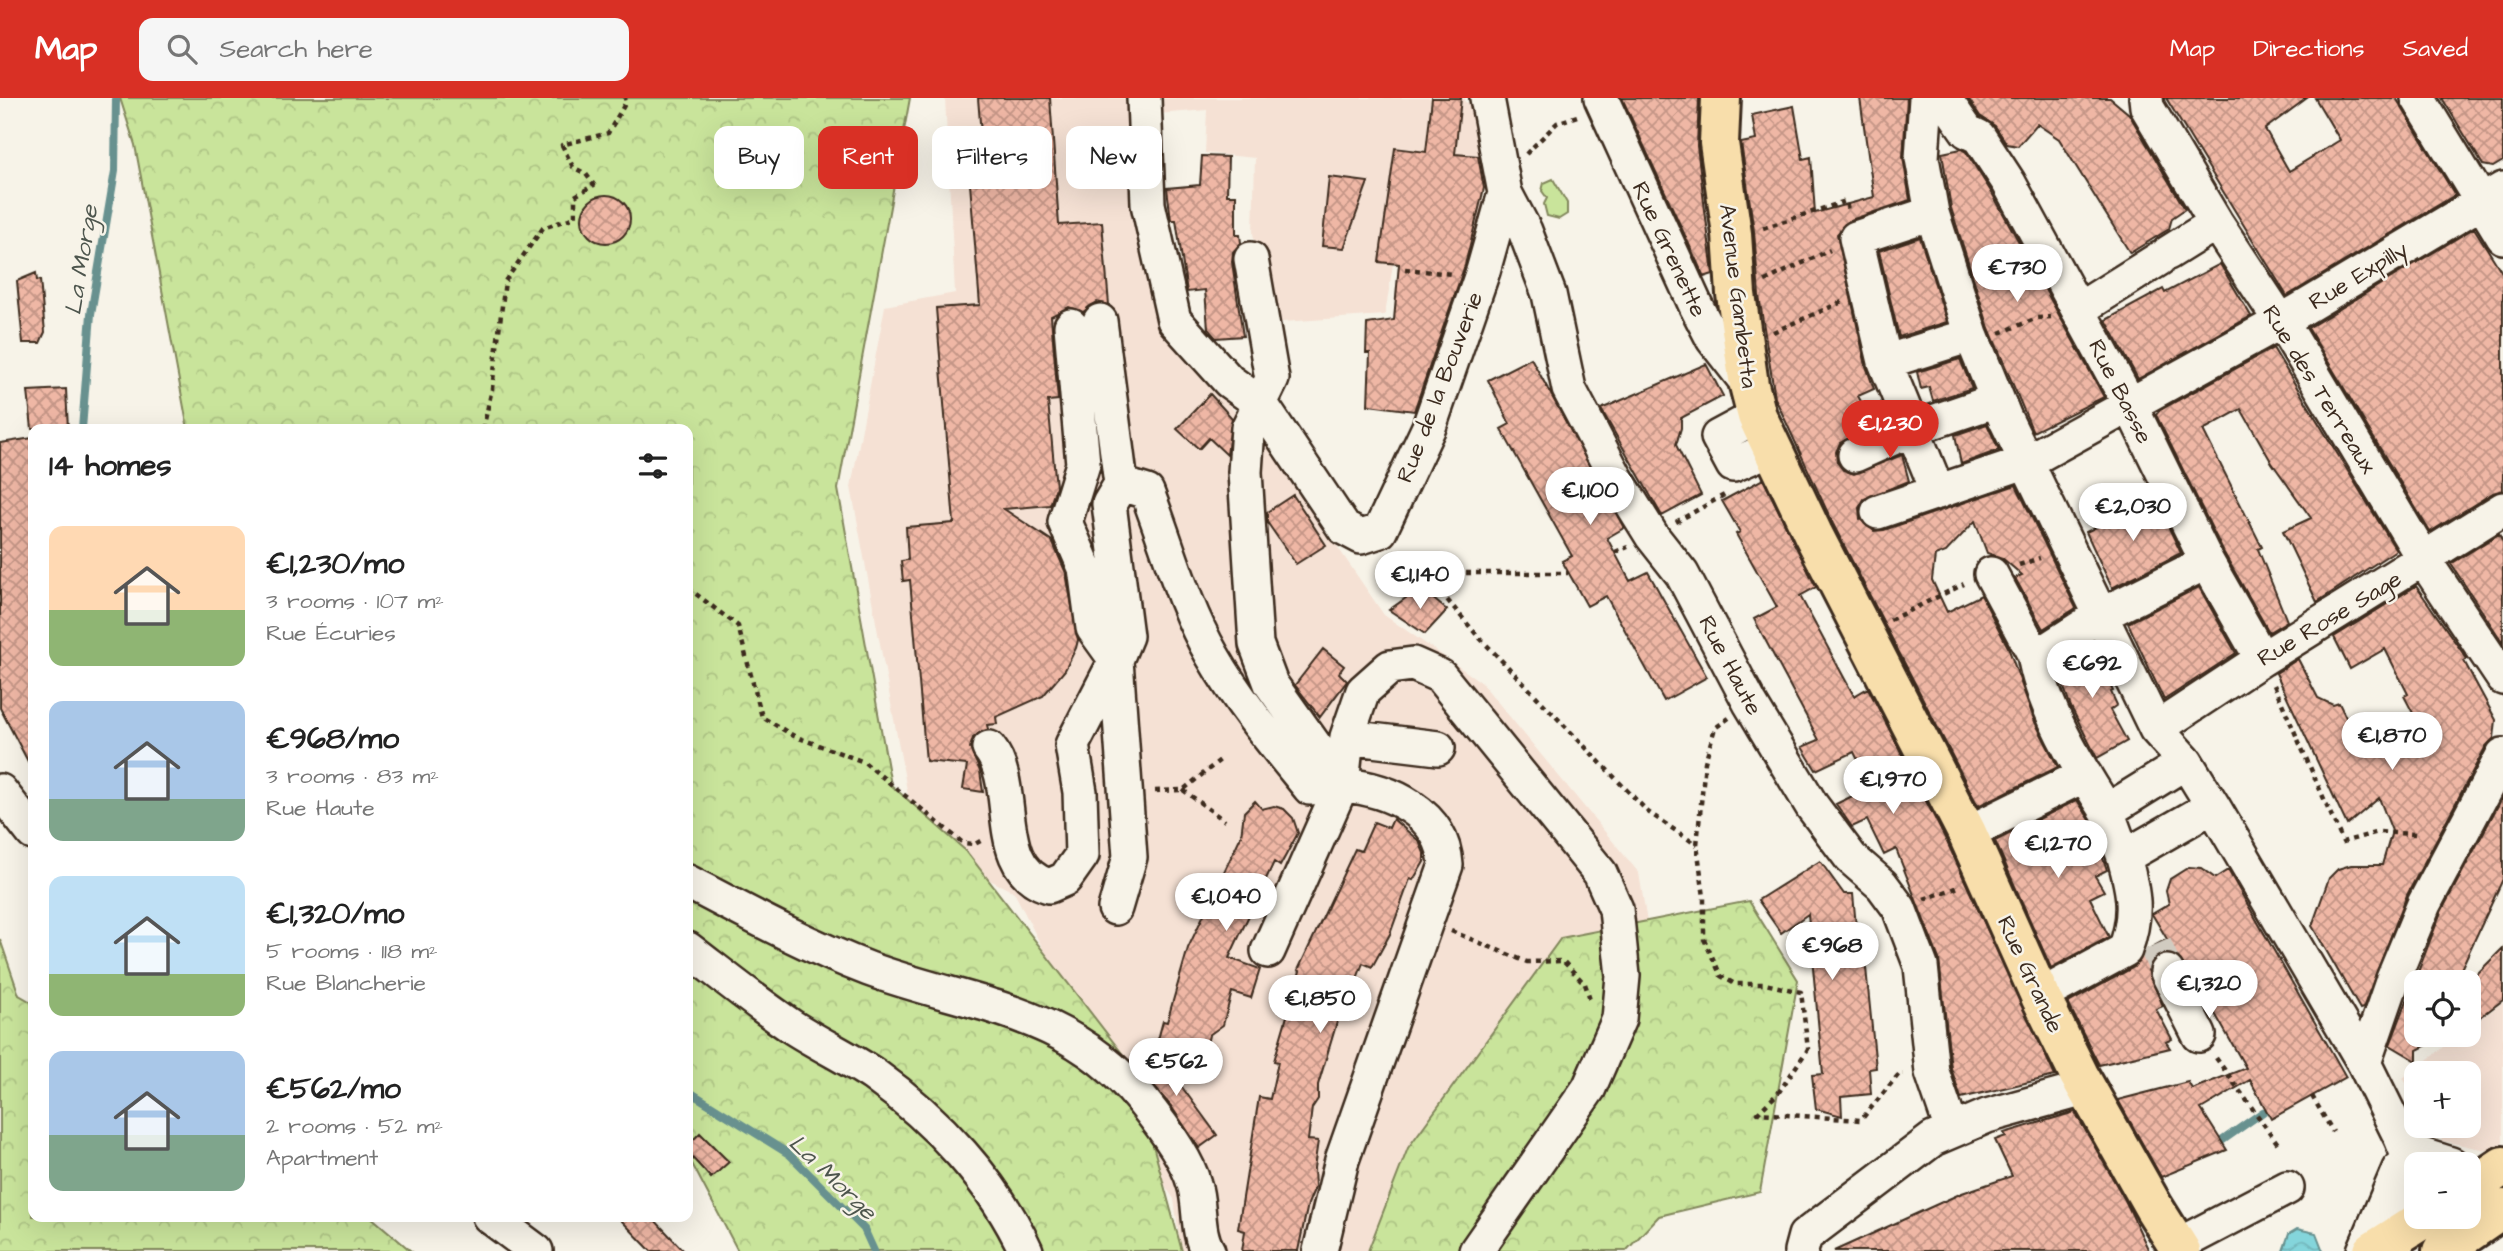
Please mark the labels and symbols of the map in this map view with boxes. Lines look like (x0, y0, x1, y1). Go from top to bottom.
street label: Rue Grenette (1624, 177, 1714, 322)
water label: La Morge (57, 202, 109, 317)
street label: Avenue Gambetta (1711, 202, 1765, 390)
street label: Rue Expilly (2303, 234, 2415, 319)
pin: €730 (1976, 244, 2058, 304)
street label: Rue de la Bouverie (1389, 287, 1491, 487)
street label: Rue des Terreaux (2254, 299, 2384, 480)
street label: Rue Basse (2080, 334, 2160, 449)
pin: €1,230 (1833, 400, 1947, 460)
pin: €1,100 (1533, 468, 1647, 527)
pin: €2,030 (2076, 484, 2190, 543)
pin: €1,140 (1363, 552, 1477, 611)
street label: Rue Rose Sage (2251, 563, 2408, 675)
street label: Rue Haute (1690, 610, 1770, 721)
pin: €692 (2051, 640, 2133, 700)
pin: €1,870 (2335, 712, 2449, 772)
pin: €1,970 (1836, 756, 1950, 816)
pin: €1,270 (2001, 820, 2115, 880)
pin: €1,040 (1169, 874, 1283, 933)
street label: Rue Grande (1989, 911, 2071, 1038)
pin: €968 (1791, 922, 1873, 982)
pin: €1,320 (2152, 960, 2266, 1020)
pin: €1,850 (1263, 976, 1377, 1035)
pin: €562 (1135, 1038, 1217, 1098)
water label: La Morge (780, 1127, 885, 1230)

